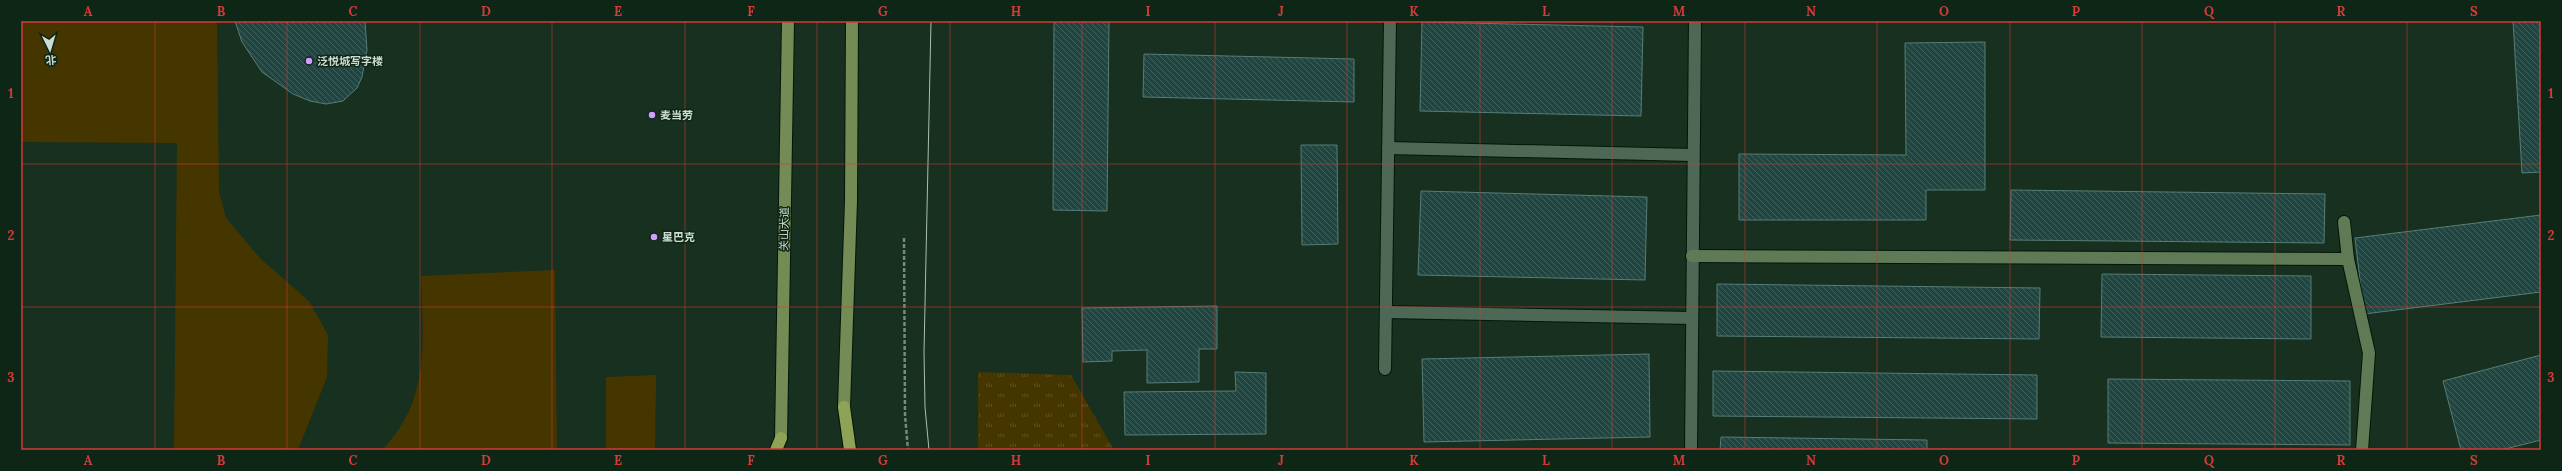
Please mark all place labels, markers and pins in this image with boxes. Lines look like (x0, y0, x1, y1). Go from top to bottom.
place label: 泛悦城写字楼 (317, 54, 383, 68)
marker: 泛悦城写字楼 (304, 56, 314, 66)
place label: 麦当劳 (660, 108, 693, 122)
marker: 麦当劳 (647, 110, 657, 120)
place label: 星巴克 (662, 230, 695, 244)
marker: 星巴克 (649, 232, 659, 242)

